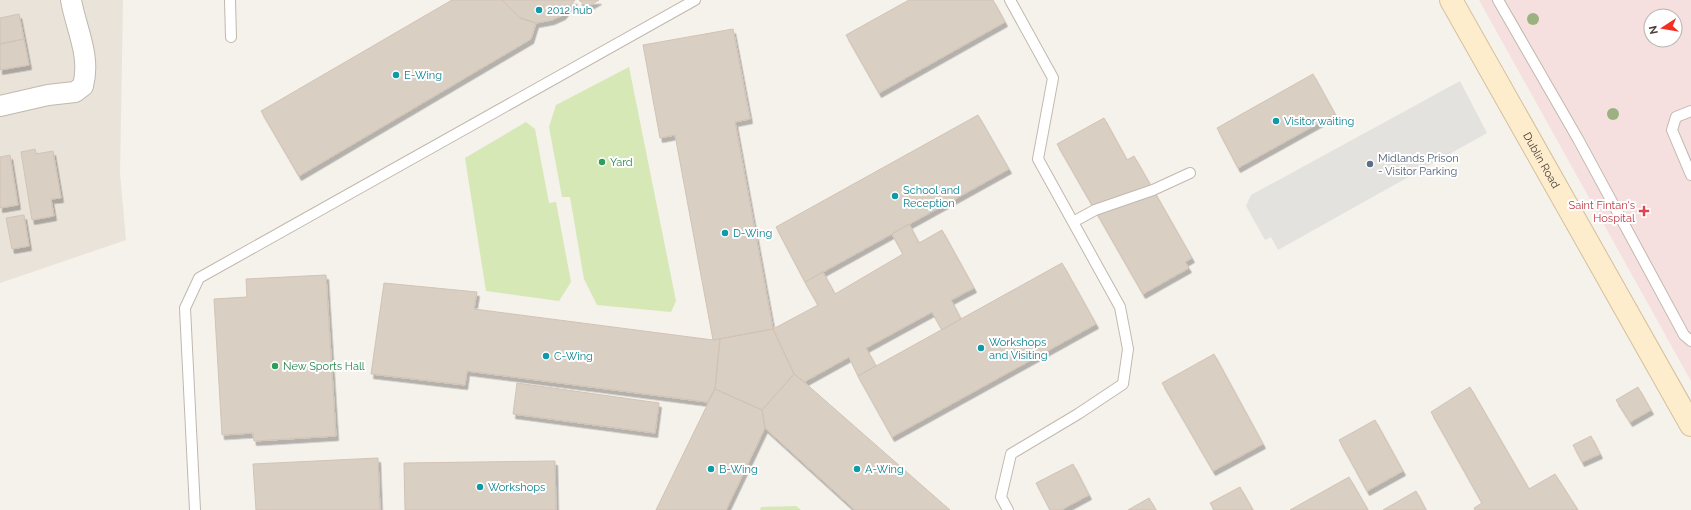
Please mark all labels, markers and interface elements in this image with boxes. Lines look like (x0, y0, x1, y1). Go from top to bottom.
place label: 2012 hub (547, 4, 593, 17)
marker: 2012 hub (534, 5, 544, 15)
north arrow (1643, 8, 1683, 48)
text: N (1646, 25, 1661, 35)
place label: E-Wing (404, 69, 442, 82)
marker: E-Wing (391, 70, 401, 80)
place label: Visitor waiting (1284, 115, 1354, 128)
marker: Visitor waiting (1271, 116, 1281, 126)
street label: Dublin Road (1520, 130, 1562, 191)
place label: Midlands Prison - Visitor Parking (1378, 152, 1459, 178)
place label: Yard (610, 156, 633, 169)
marker: Yard (597, 157, 607, 167)
marker: Midlands Prison - Visitor Parking (1365, 159, 1375, 169)
place label: School and Reception (903, 184, 960, 210)
marker: School and Reception (890, 191, 900, 201)
place label: Saint Fintan's Hospital (1568, 199, 1635, 225)
marker: Saint Fintan's Hospital (1638, 205, 1650, 217)
place label: D-Wing (733, 227, 772, 240)
marker: D-Wing (720, 228, 730, 238)
place label: Workshops and Visiting (989, 336, 1048, 362)
marker: Workshops and Visiting (976, 343, 986, 353)
place label: C-Wing (554, 350, 593, 363)
marker: C-Wing (541, 351, 551, 361)
place label: New Sports Hall (283, 360, 365, 373)
marker: New Sports Hall (270, 361, 280, 371)
place label: B-Wing (719, 463, 758, 476)
place label: A-Wing (865, 463, 904, 476)
marker: B-Wing (706, 464, 716, 474)
marker: A-Wing (852, 464, 862, 474)
place label: Workshops (488, 481, 545, 494)
marker: Workshops (475, 482, 485, 492)

